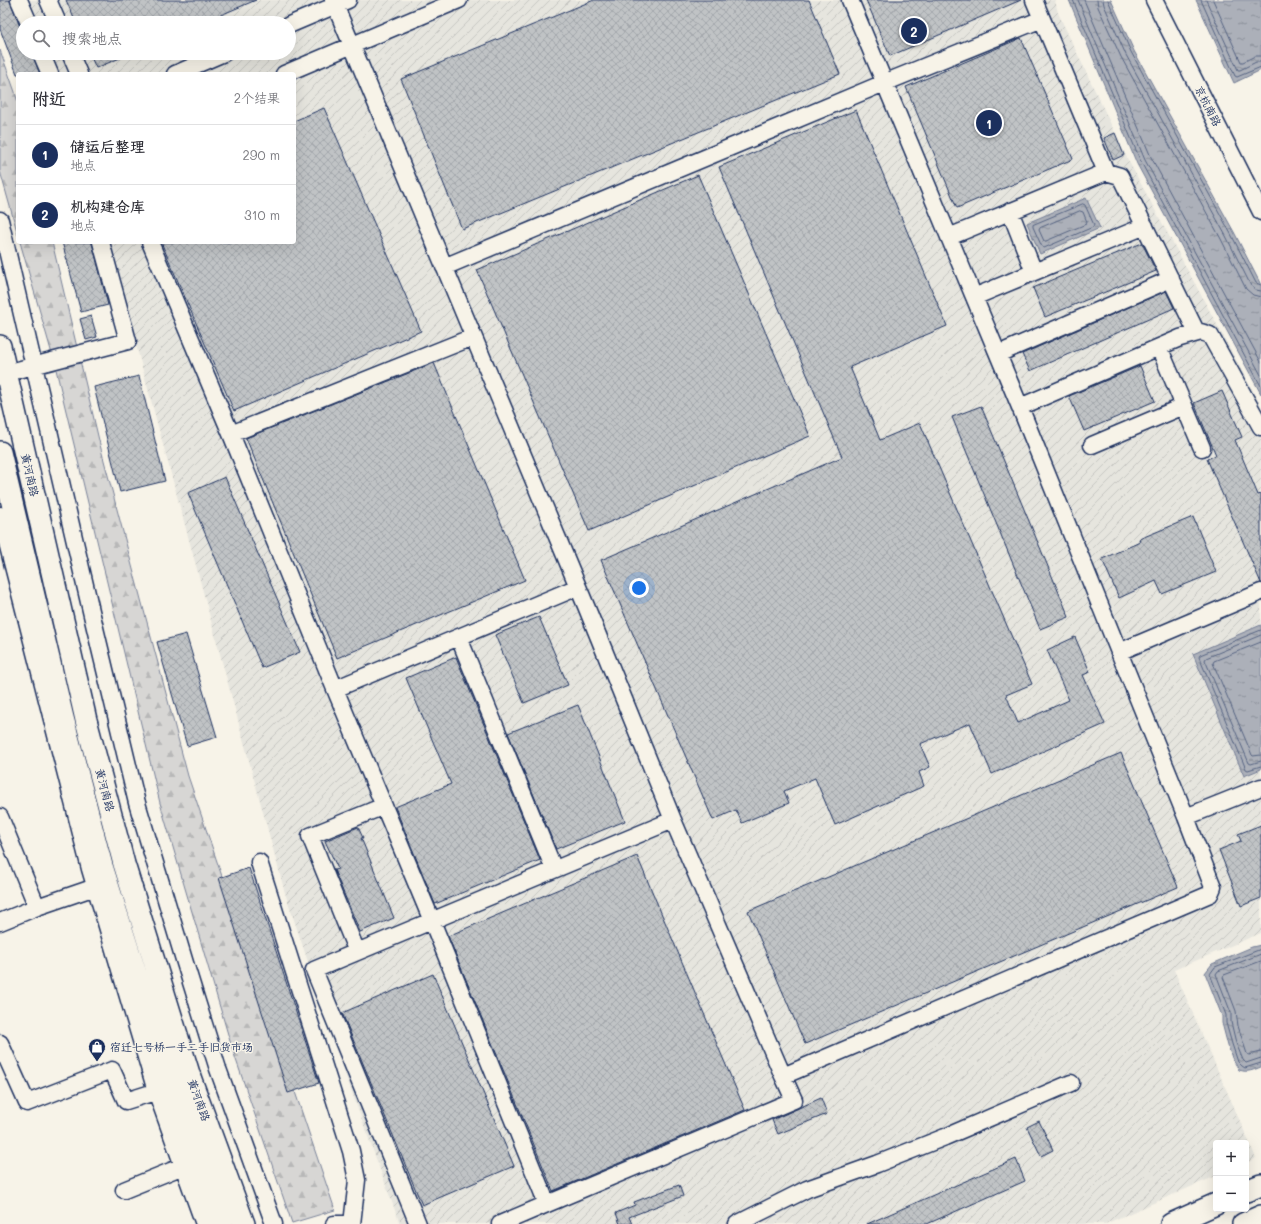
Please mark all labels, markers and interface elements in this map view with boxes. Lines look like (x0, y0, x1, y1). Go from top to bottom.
search box (16, 16, 296, 60)
pin: 2 (901, 16, 927, 46)
icon: search (30, 27, 52, 49)
text: 搜索地点 (62, 28, 122, 48)
street label: 京杭南路 (1192, 83, 1225, 129)
text: 附近 (32, 87, 66, 109)
text: 2个结果 (234, 89, 280, 106)
pin: 1 (976, 108, 1002, 138)
text: 储运后整理 (70, 136, 145, 156)
text: 1 (42, 146, 48, 163)
text: 290 m (243, 146, 280, 163)
text: 地点 (70, 156, 96, 173)
text: 机构建仓库 (70, 196, 145, 216)
text: 2 (41, 206, 49, 223)
text: 310 m (244, 206, 280, 223)
text: 地点 (70, 216, 96, 233)
street label: 黄河南路 (18, 452, 43, 498)
your location (629, 578, 649, 598)
street label: 黄河南路 (93, 767, 118, 813)
shop icon: 宿迁七号桥一手二手旧货市场 (87, 1037, 107, 1062)
place label: 宿迁七号桥一手二手旧货市场 (110, 1039, 253, 1054)
street label: 黄河南路 (185, 1077, 214, 1123)
map controls (1213, 1140, 1249, 1212)
button: + (1213, 1140, 1249, 1176)
button: − (1213, 1176, 1249, 1212)

